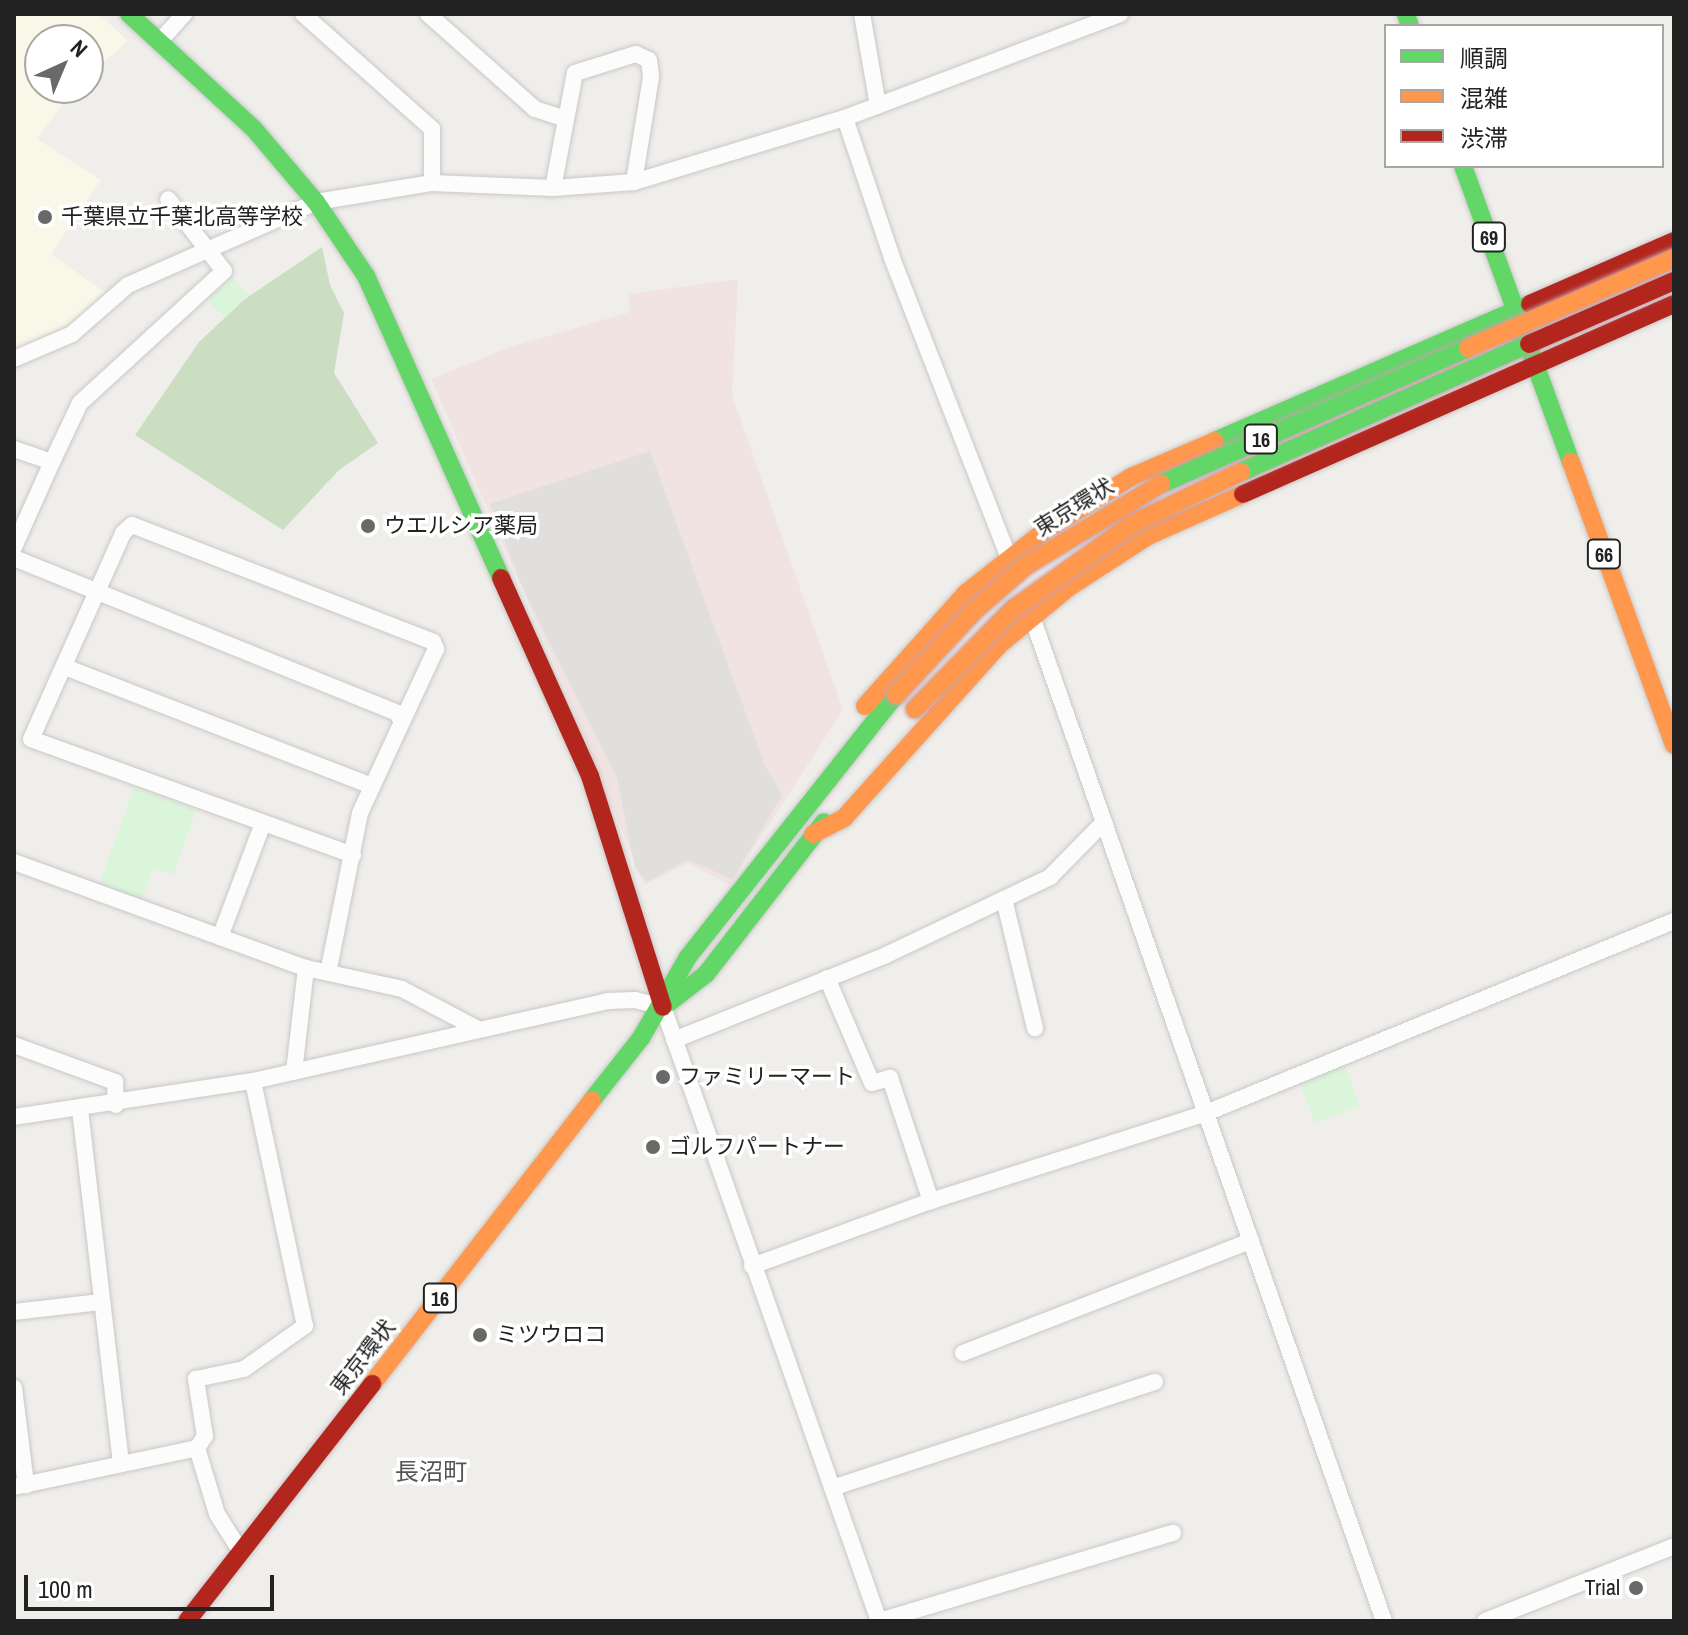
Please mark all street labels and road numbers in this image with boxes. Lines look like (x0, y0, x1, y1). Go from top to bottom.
road number: 69 (1471, 221, 1507, 253)
road number: 16 (1243, 423, 1279, 455)
street label: 東京環状 (1030, 472, 1118, 542)
road number: 66 (1586, 538, 1622, 570)
road number: 16 (422, 1282, 458, 1314)
street label: 東京環状 (326, 1314, 400, 1400)

